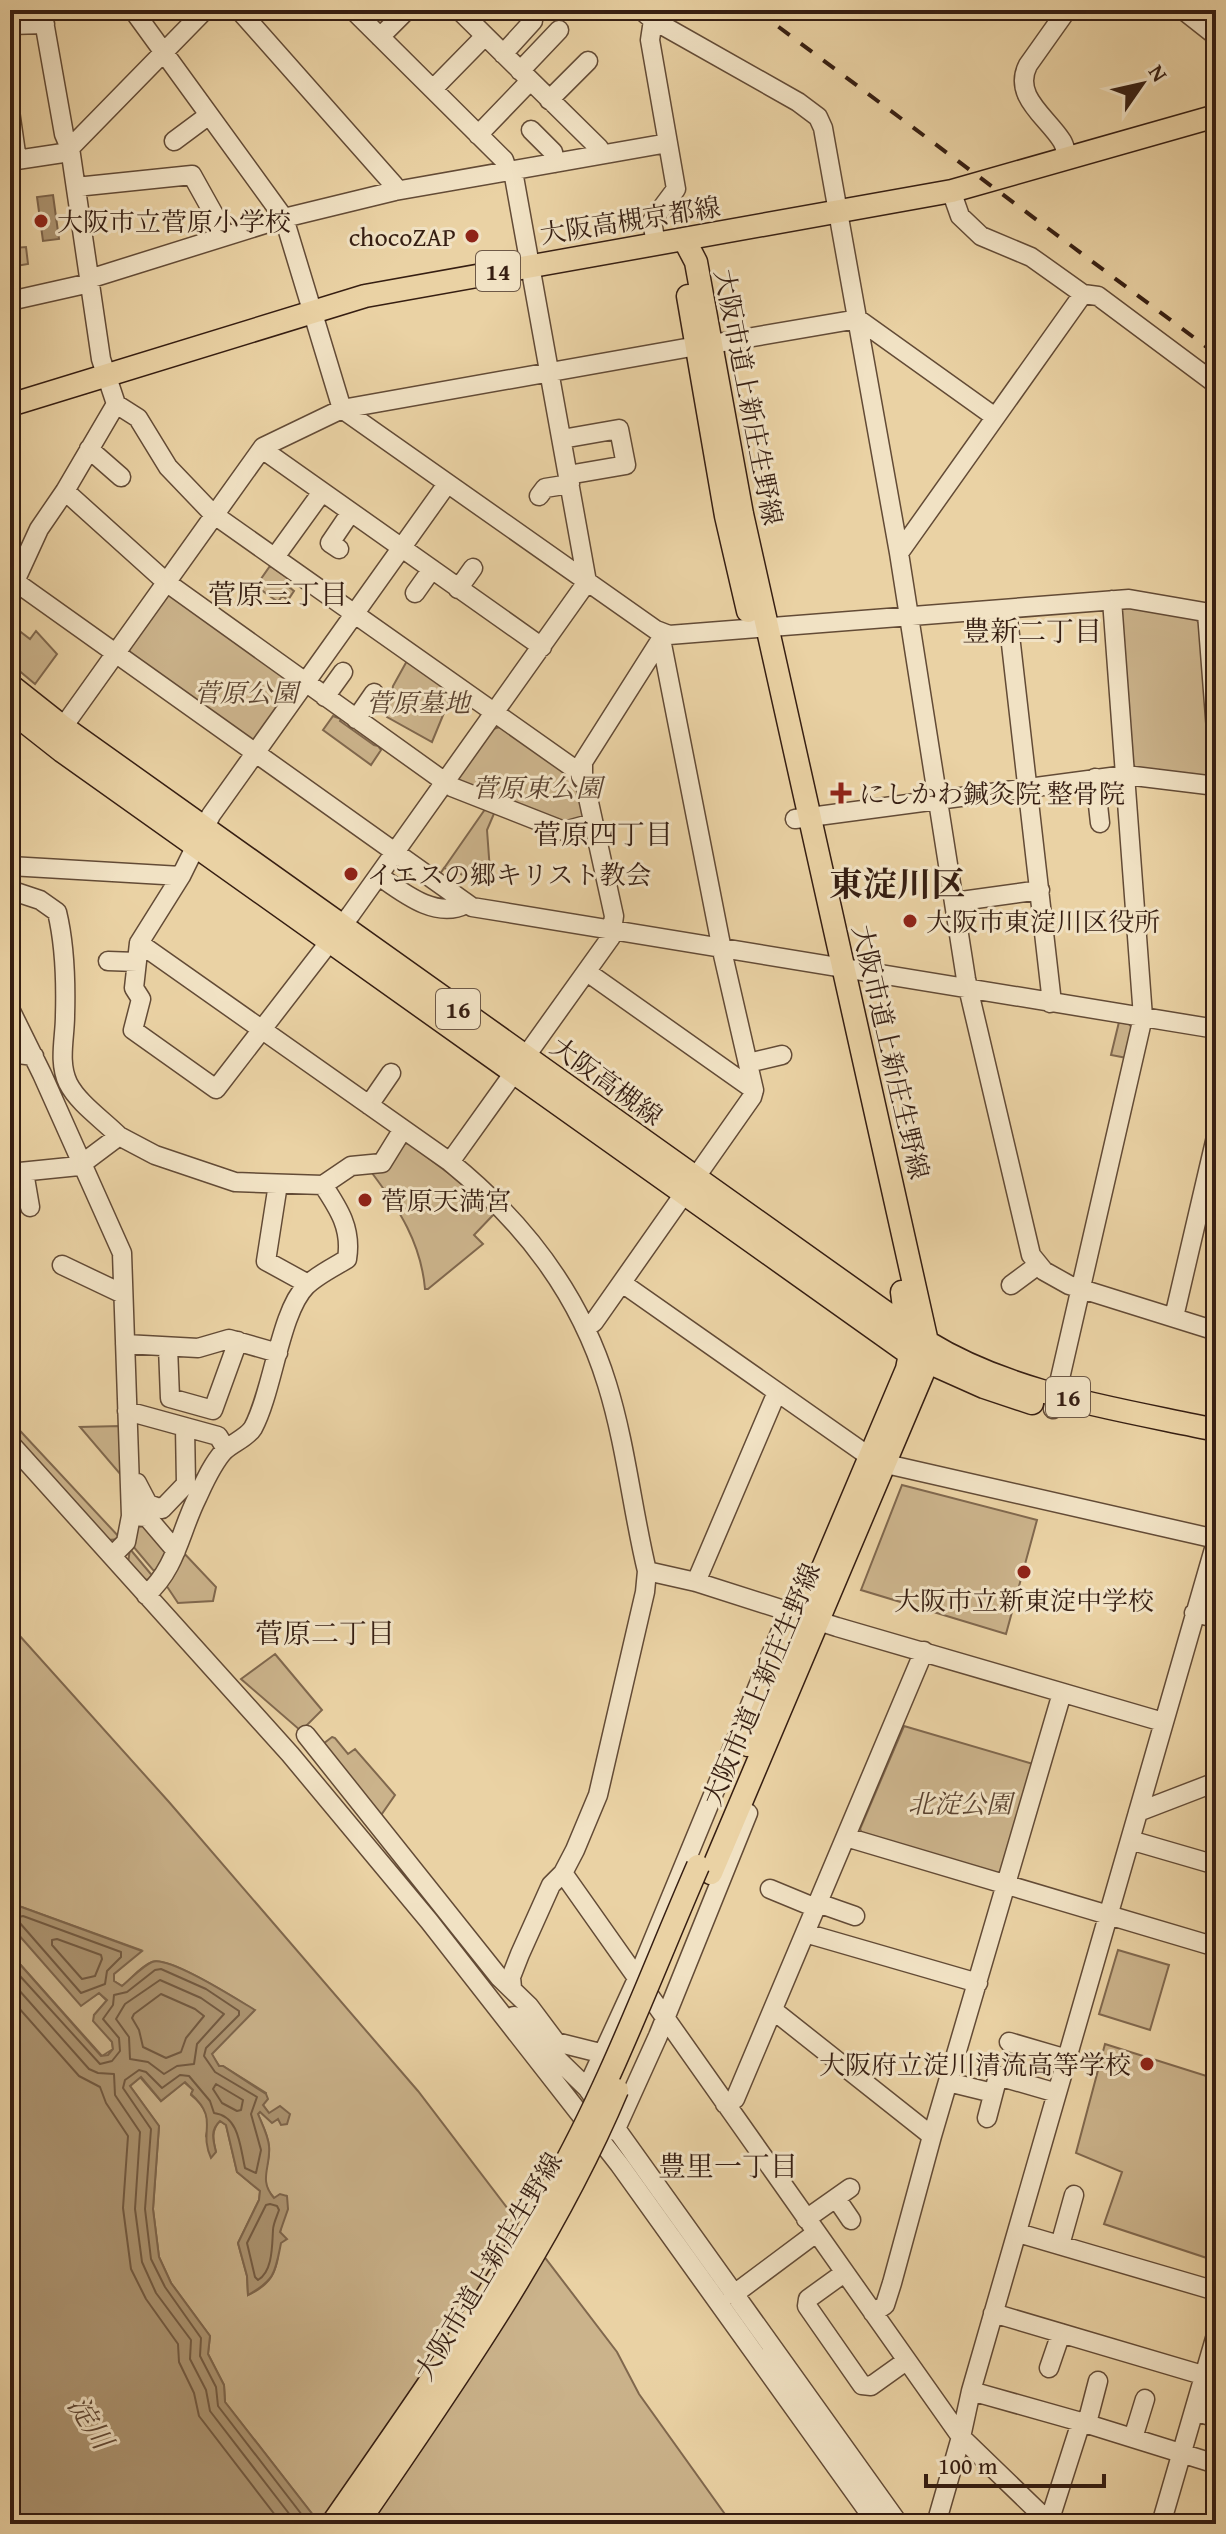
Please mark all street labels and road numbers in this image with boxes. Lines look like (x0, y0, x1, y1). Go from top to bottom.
street label: 大阪高槻京都線 (537, 187, 723, 253)
road number: 14 (476, 251, 520, 291)
street label: 大阪市道上新庄生野線 (705, 266, 793, 528)
street label: 大阪市道上新庄生野線 (843, 921, 939, 1183)
road number: 16 (436, 989, 480, 1029)
street label: 大阪高槻線 (543, 1027, 671, 1135)
road number: 16 (1046, 1377, 1090, 1417)
street label: 大阪市道上新庄生野線 (692, 1557, 830, 1811)
street label: 大阪市道上新庄生野線 (404, 2145, 572, 2387)

